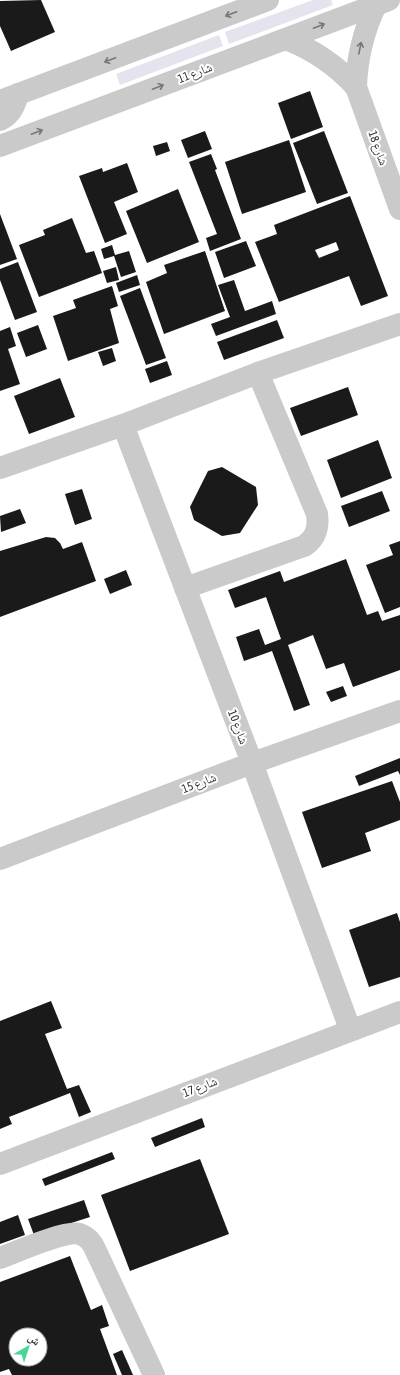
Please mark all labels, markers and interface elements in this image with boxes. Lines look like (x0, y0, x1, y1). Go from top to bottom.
one-way arrow (226, 10, 238, 18)
one-way arrow (313, 22, 325, 30)
one-way arrow (356, 42, 364, 55)
one-way arrow (104, 56, 116, 64)
street label: شارع 11 (176, 60, 215, 87)
one-way arrow (152, 82, 164, 90)
one-way arrow (30, 128, 42, 136)
street label: شارع 18 (364, 129, 391, 168)
street label: شارع 10 (224, 708, 251, 747)
street label: شارع 15 (180, 770, 219, 797)
street label: شارع 17 (181, 1074, 220, 1101)
north arrow (8, 1327, 48, 1367)
text: ش (25, 1331, 43, 1349)

